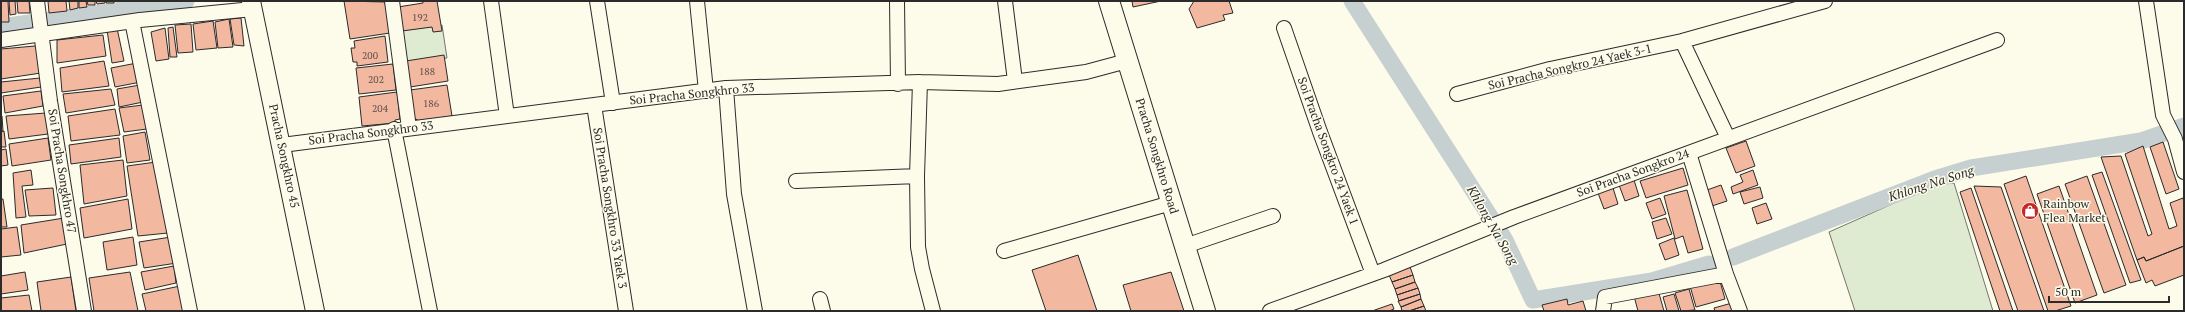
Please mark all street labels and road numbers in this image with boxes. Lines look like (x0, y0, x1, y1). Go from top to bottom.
street label: Soi Pracha Songkro 24 Yaek 3-1 (1487, 40, 1653, 93)
street label: Soi Pracha Songkro 24 Yaek 1 (1295, 75, 1362, 227)
street label: Soi Pracha Songkhro 33 (629, 79, 755, 108)
street label: Pracha Songkhro Road (1133, 96, 1182, 216)
street label: Pracha Songkhro 45 (266, 102, 303, 209)
street label: Soi Pracha Songkhro 47 (45, 108, 80, 234)
street label: Soi Pracha Songkhro 33 (308, 117, 434, 148)
street label: Soi Pracha Songkhro 33 Yaek 3 (590, 126, 631, 290)
street label: Soi Pracha Songkro 24 (1575, 145, 1692, 200)

